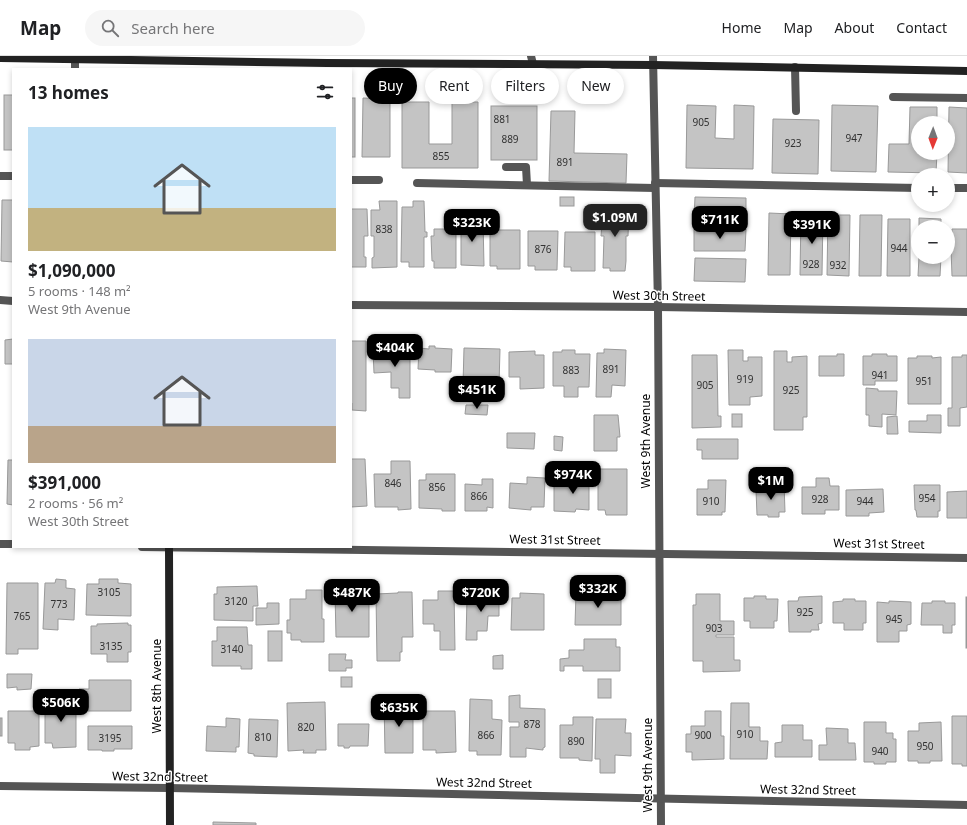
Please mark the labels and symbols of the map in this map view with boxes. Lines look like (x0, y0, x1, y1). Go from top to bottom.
house number: 881 (493, 112, 511, 126)
house number: 905 (692, 115, 710, 129)
north arrow (911, 116, 955, 160)
house number: 947 (845, 131, 863, 145)
house number: 889 (501, 132, 519, 146)
house number: 923 (784, 136, 802, 150)
house number: 855 (432, 149, 450, 163)
house number: 891 (556, 155, 574, 169)
pin: $1.09M (582, 204, 648, 238)
pin: $711K (692, 206, 748, 240)
pin: $323K (444, 209, 500, 243)
pin: $391K (784, 211, 840, 245)
house number: 838 (375, 222, 393, 236)
house number: 944 (890, 241, 908, 255)
house number: 876 (534, 242, 552, 256)
house number: 928 (802, 257, 820, 271)
house number: 932 (829, 258, 847, 272)
street label: West 30th Street (612, 286, 706, 305)
pin: $404K (367, 334, 423, 368)
house number: 891 (602, 362, 620, 376)
house number: 883 (562, 363, 580, 377)
house number: 941 (871, 368, 889, 382)
house number: 919 (736, 372, 754, 386)
house number: 951 (915, 374, 933, 388)
pin: $451K (449, 376, 505, 410)
house number: 905 (696, 378, 714, 392)
house number: 925 (782, 383, 800, 397)
street label: West 9th Avenue (637, 393, 654, 488)
pin: $974K (545, 461, 601, 495)
pin: $1M (752, 467, 790, 501)
house number: 846 (384, 476, 402, 490)
house number: 856 (428, 480, 446, 494)
house number: 866 (470, 489, 488, 503)
house number: 954 (918, 491, 936, 505)
house number: 928 (811, 492, 829, 506)
house number: 910 (702, 494, 720, 508)
house number: 944 (856, 494, 874, 508)
street label: West 31st Street (509, 530, 601, 549)
street label: West 31st Street (833, 534, 925, 553)
pin: $332K (570, 575, 626, 609)
pin: $487K (324, 579, 380, 613)
pin: $720K (453, 579, 509, 613)
house number: 3105 (98, 585, 121, 599)
house number: 3120 (225, 594, 248, 608)
house number: 773 (50, 597, 68, 611)
house number: 925 (796, 605, 814, 619)
house number: 765 (13, 609, 31, 623)
house number: 945 (885, 612, 903, 626)
house number: 903 (705, 621, 723, 635)
street label: West 8th Avenue (148, 638, 165, 733)
house number: 3135 (100, 639, 123, 653)
house number: 3140 (221, 642, 244, 656)
pin: $506K (33, 689, 89, 723)
pin: $635K (371, 694, 427, 728)
house number: 878 (523, 717, 541, 731)
street label: West 9th Avenue (639, 717, 656, 812)
house number: 820 (297, 720, 315, 734)
house number: 910 (736, 727, 754, 741)
house number: 866 (477, 728, 495, 742)
house number: 900 (694, 728, 712, 742)
house number: 810 (254, 730, 272, 744)
house number: 3195 (99, 731, 122, 745)
house number: 890 (567, 734, 585, 748)
house number: 950 (916, 739, 934, 753)
house number: 940 (871, 744, 889, 758)
street label: West 32nd Street (112, 767, 209, 786)
street label: West 32nd Street (436, 773, 533, 792)
street label: West 32nd Street (760, 780, 857, 799)

